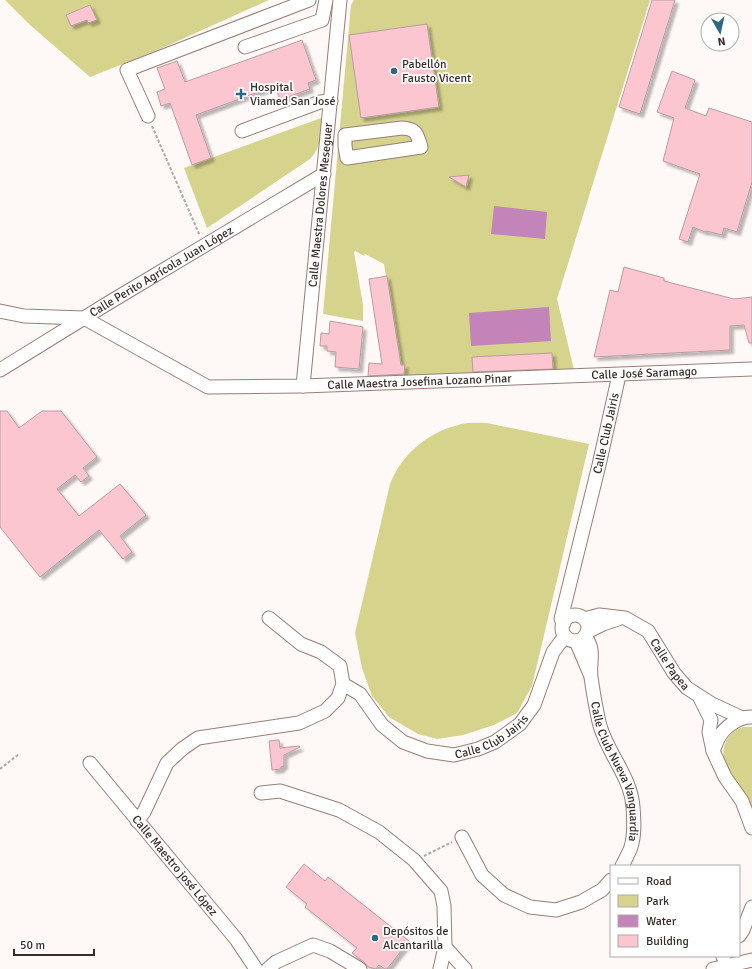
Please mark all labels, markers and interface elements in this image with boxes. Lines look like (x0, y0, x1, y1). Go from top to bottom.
north arrow (700, 12, 740, 52)
text: N (717, 34, 726, 48)
place label: Pabellón Fausto Vicent (402, 57, 471, 86)
marker: Pabellón Fausto Vicent (389, 66, 399, 76)
place label: Hospital Viamed San José (250, 80, 336, 109)
marker: Hospital Viamed San José (235, 88, 247, 100)
street label: Calle Maestra Dolores Meseguer (306, 121, 336, 288)
street label: Calle Perito Agrícola Juan López (87, 223, 236, 321)
street label: Calle José Saramago (591, 364, 697, 383)
street label: Calle Maestra Josefina Lozano Pinar (327, 371, 512, 393)
street label: Calle Club Jairis (590, 392, 623, 476)
street label: Calle Papea (646, 636, 693, 694)
street label: Calle Club Nueva Vanguardia (587, 700, 641, 843)
street label: Calle Club Jairis (453, 712, 532, 763)
street label: Calle Maestro josé López (128, 812, 221, 919)
legend (610, 865, 740, 957)
text: Road (646, 874, 672, 889)
text: Park (646, 894, 669, 909)
text: Water (646, 914, 677, 929)
place label: Depósitos de Alcantarilla (383, 924, 448, 953)
scale bar (14, 931, 94, 957)
marker: Depósitos de Alcantarilla (370, 933, 380, 943)
text: Building (646, 934, 689, 949)
text: 50 m (20, 938, 45, 953)

